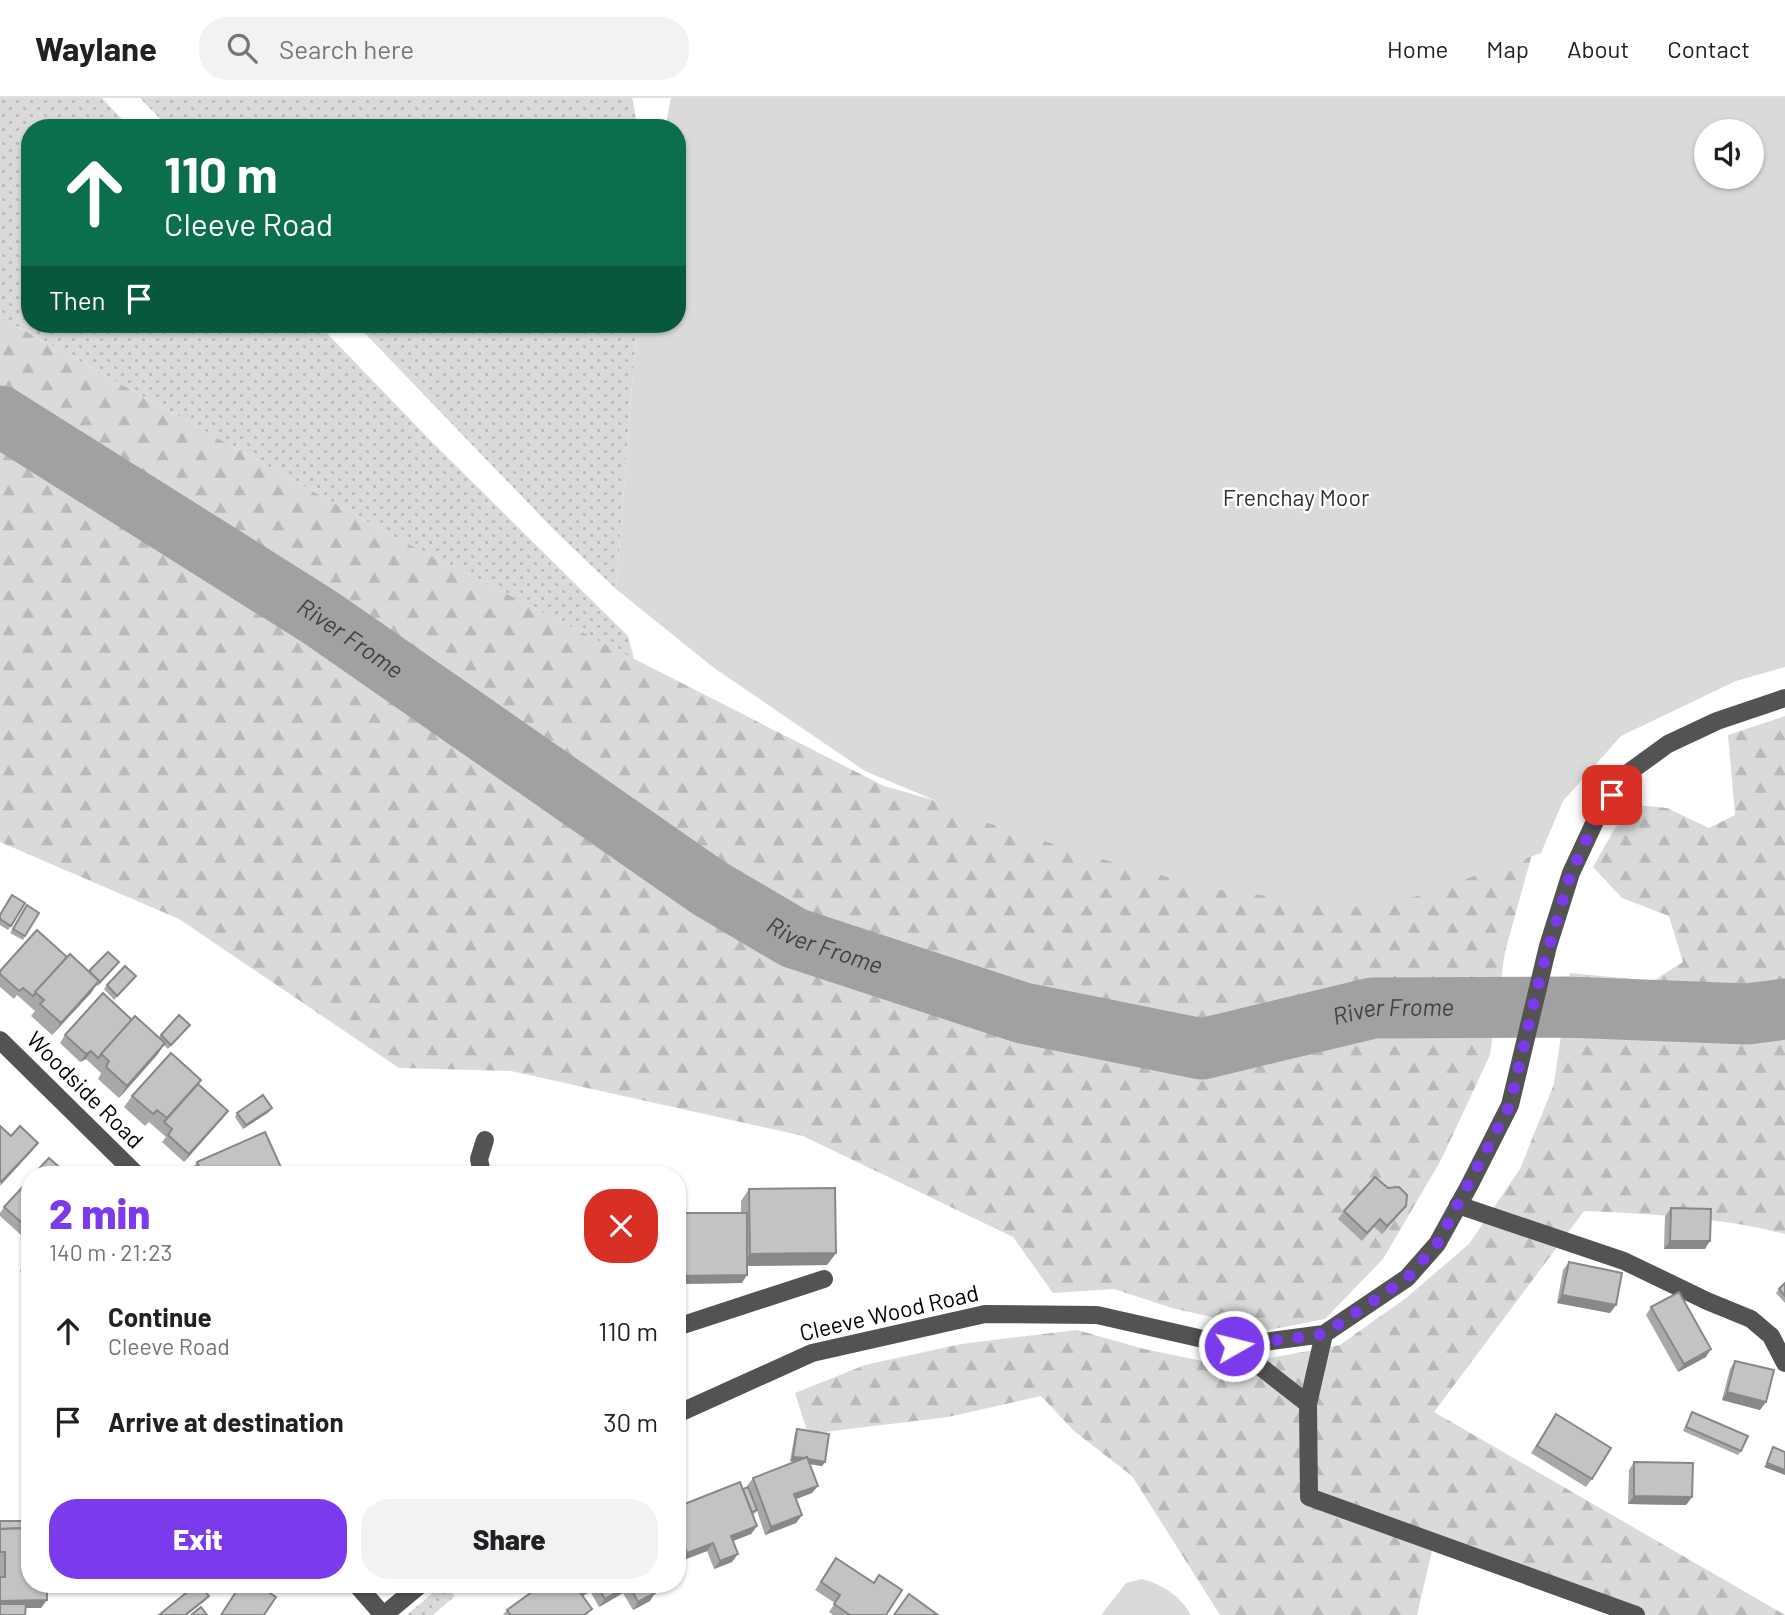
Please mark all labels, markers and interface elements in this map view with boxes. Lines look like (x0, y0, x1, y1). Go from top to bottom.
search box (199, 17, 689, 80)
text: Waylane (35, 28, 157, 68)
icon: search (223, 29, 261, 67)
text: Search here (279, 33, 414, 64)
text: Home (1387, 34, 1448, 63)
text: Map (1486, 34, 1529, 63)
text: About (1567, 34, 1629, 63)
text: Contact (1667, 34, 1750, 63)
map controls (1694, 119, 1764, 189)
button: sound (1694, 119, 1764, 189)
text: 110 m (164, 144, 278, 203)
icon: ahead (49, 147, 140, 238)
text: Cleeve Road (164, 204, 333, 242)
icon: arrive (120, 280, 158, 318)
text: Then (49, 284, 106, 315)
park label: Frenchay Moor (1223, 483, 1370, 511)
water label: River Frome (293, 591, 410, 684)
pin (1582, 765, 1642, 825)
icon: arrive (1593, 776, 1631, 814)
water label: River Frome (762, 909, 887, 979)
water label: River Frome (1329, 992, 1454, 1030)
street label: Woodside Road (21, 1025, 150, 1154)
text: 2 min (49, 1187, 150, 1237)
button: close (584, 1189, 658, 1263)
text: 140 m · 21:23 (49, 1238, 172, 1266)
street label: Cleeve Wood Road (796, 1278, 981, 1346)
text: Continue (108, 1301, 212, 1332)
position arrow (1197, 1309, 1271, 1383)
icon: ahead (49, 1312, 87, 1350)
text: 110 m (598, 1315, 658, 1346)
text: Cleeve Road (108, 1332, 230, 1360)
icon: arrive (49, 1403, 87, 1441)
text: Arrive at destination (108, 1406, 344, 1437)
text: 30 m (603, 1406, 658, 1437)
button: Exit (49, 1499, 347, 1579)
button: Share (361, 1499, 658, 1579)

